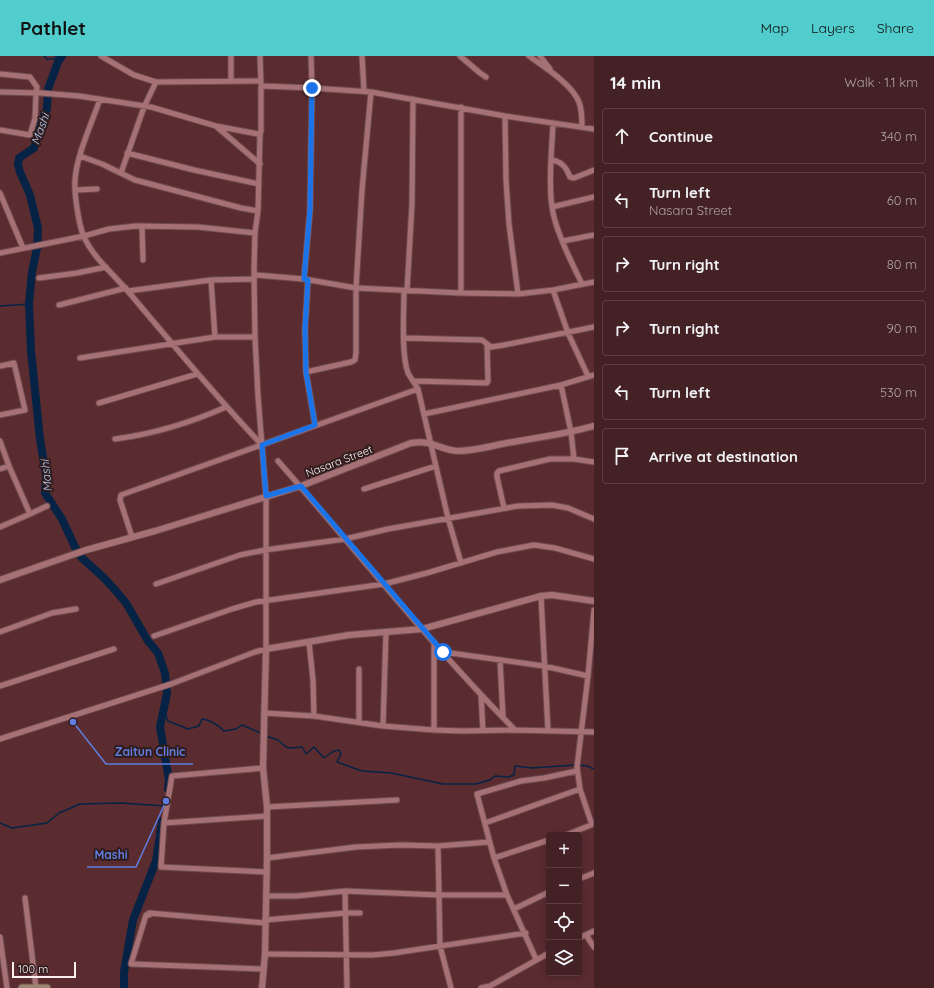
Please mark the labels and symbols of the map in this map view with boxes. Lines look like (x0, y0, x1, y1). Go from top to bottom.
route end (303, 79, 321, 97)
water label: Mashi (27, 110, 53, 147)
street label: Nasara Street (304, 442, 375, 480)
water label: Mashi (37, 458, 55, 493)
route start (434, 643, 452, 661)
callout: Zaitun Clinic (106, 740, 193, 764)
text: Zaitun Clinic (115, 744, 185, 759)
callout: Mashi (87, 843, 136, 867)
text: Mashi (94, 847, 128, 862)
scale bar (12, 960, 76, 979)

